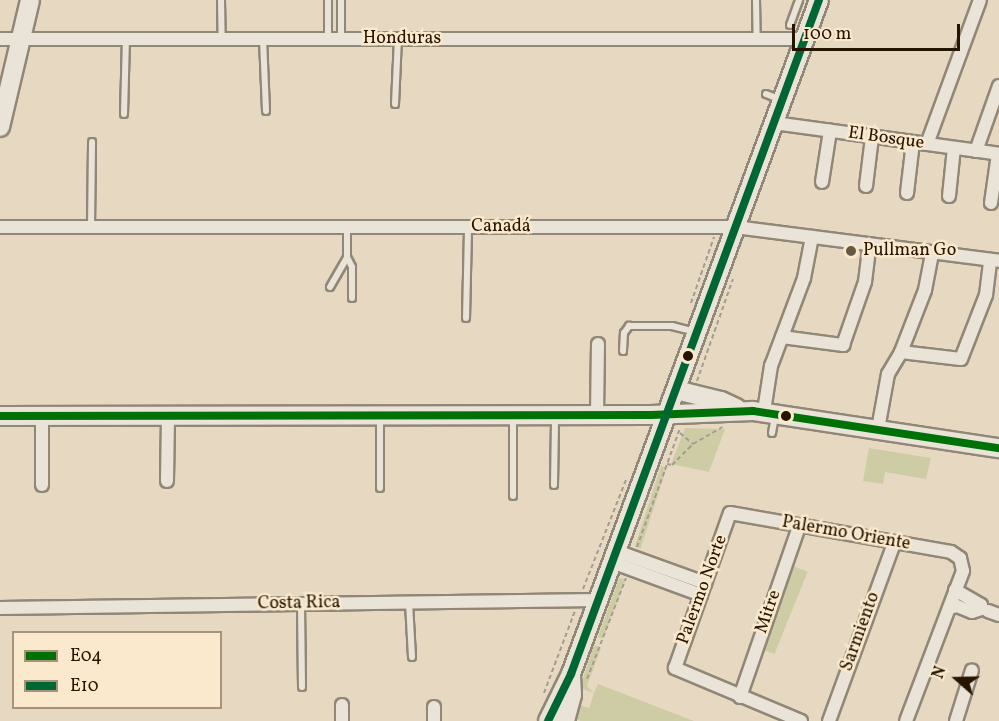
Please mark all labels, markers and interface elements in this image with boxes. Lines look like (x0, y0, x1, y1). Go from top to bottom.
scale bar (795, 12, 963, 50)
text: 100 m (803, 22, 852, 47)
street label: Honduras (363, 28, 441, 50)
street label: El Bosque (846, 123, 926, 155)
street label: Canadá (471, 216, 531, 238)
place label: Pullman Go (863, 240, 956, 262)
marker: Pullman Go (844, 244, 858, 258)
unlabelled marker (682, 350, 694, 362)
unlabelled marker (780, 410, 792, 422)
street label: Palermo Oriente (780, 512, 912, 556)
street label: Palermo Norte (673, 532, 733, 648)
street label: Mitre (752, 587, 786, 637)
street label: Sarmiento (837, 589, 885, 675)
street label: Costa Rica (257, 592, 341, 616)
legend (12, 631, 222, 709)
text: E04 (70, 644, 102, 669)
north arrow (927, 649, 987, 709)
text: N (928, 664, 952, 682)
text: E10 (70, 674, 99, 699)

